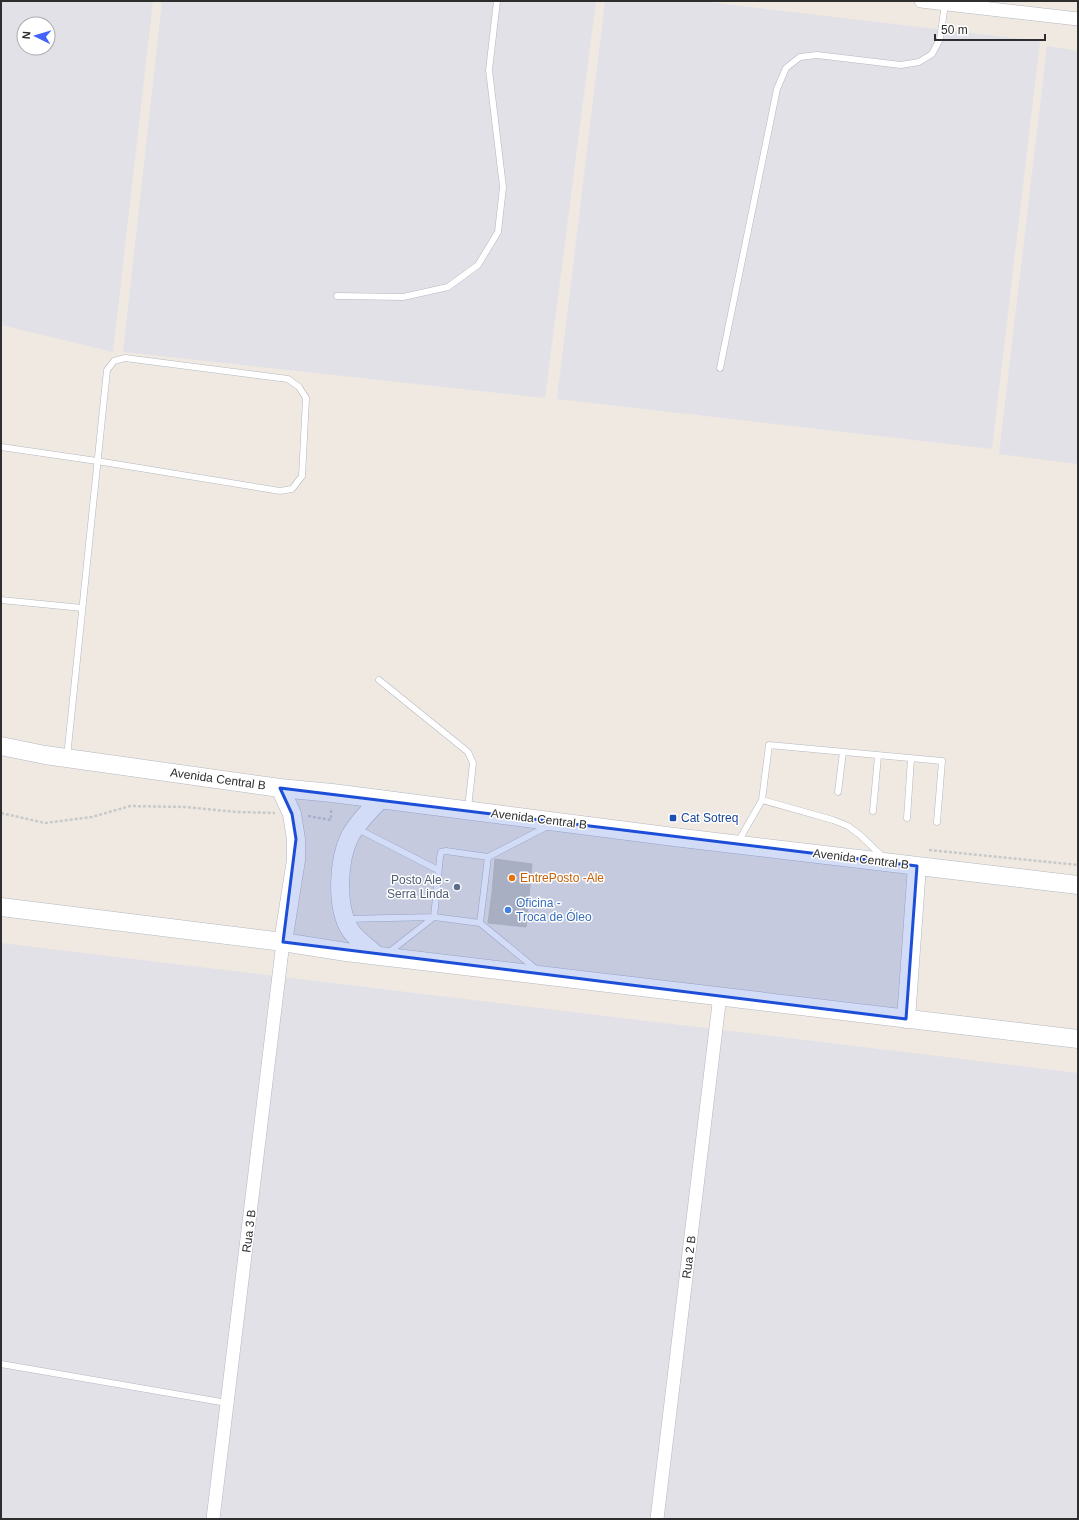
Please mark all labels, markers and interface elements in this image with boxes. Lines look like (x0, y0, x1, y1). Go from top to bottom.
north arrow (16, 16, 56, 56)
scale bar (935, 16, 1045, 42)
text: 50 m (941, 23, 968, 37)
text: N (20, 31, 32, 40)
street label: Avenida Central B (169, 765, 267, 793)
street label: Avenida Central B (490, 806, 588, 832)
place label: Cat Sotreq (681, 811, 738, 825)
marker: Cat Sotreq (668, 813, 678, 823)
street label: Avenida Central B (812, 846, 910, 872)
place label: EntrePosto -Ale (520, 871, 604, 885)
place label: Posto Ale - Serra Linda (387, 873, 449, 901)
marker: EntrePosto -Ale (507, 873, 517, 883)
marker: Posto Ale - Serra Linda (452, 882, 462, 892)
place label: Oficina - Troca de Óleo (516, 896, 592, 924)
marker: Oficina - Troca de Óleo (503, 905, 513, 915)
street label: Rua 3 B (239, 1209, 259, 1253)
street label: Rua 2 B (679, 1235, 699, 1279)

